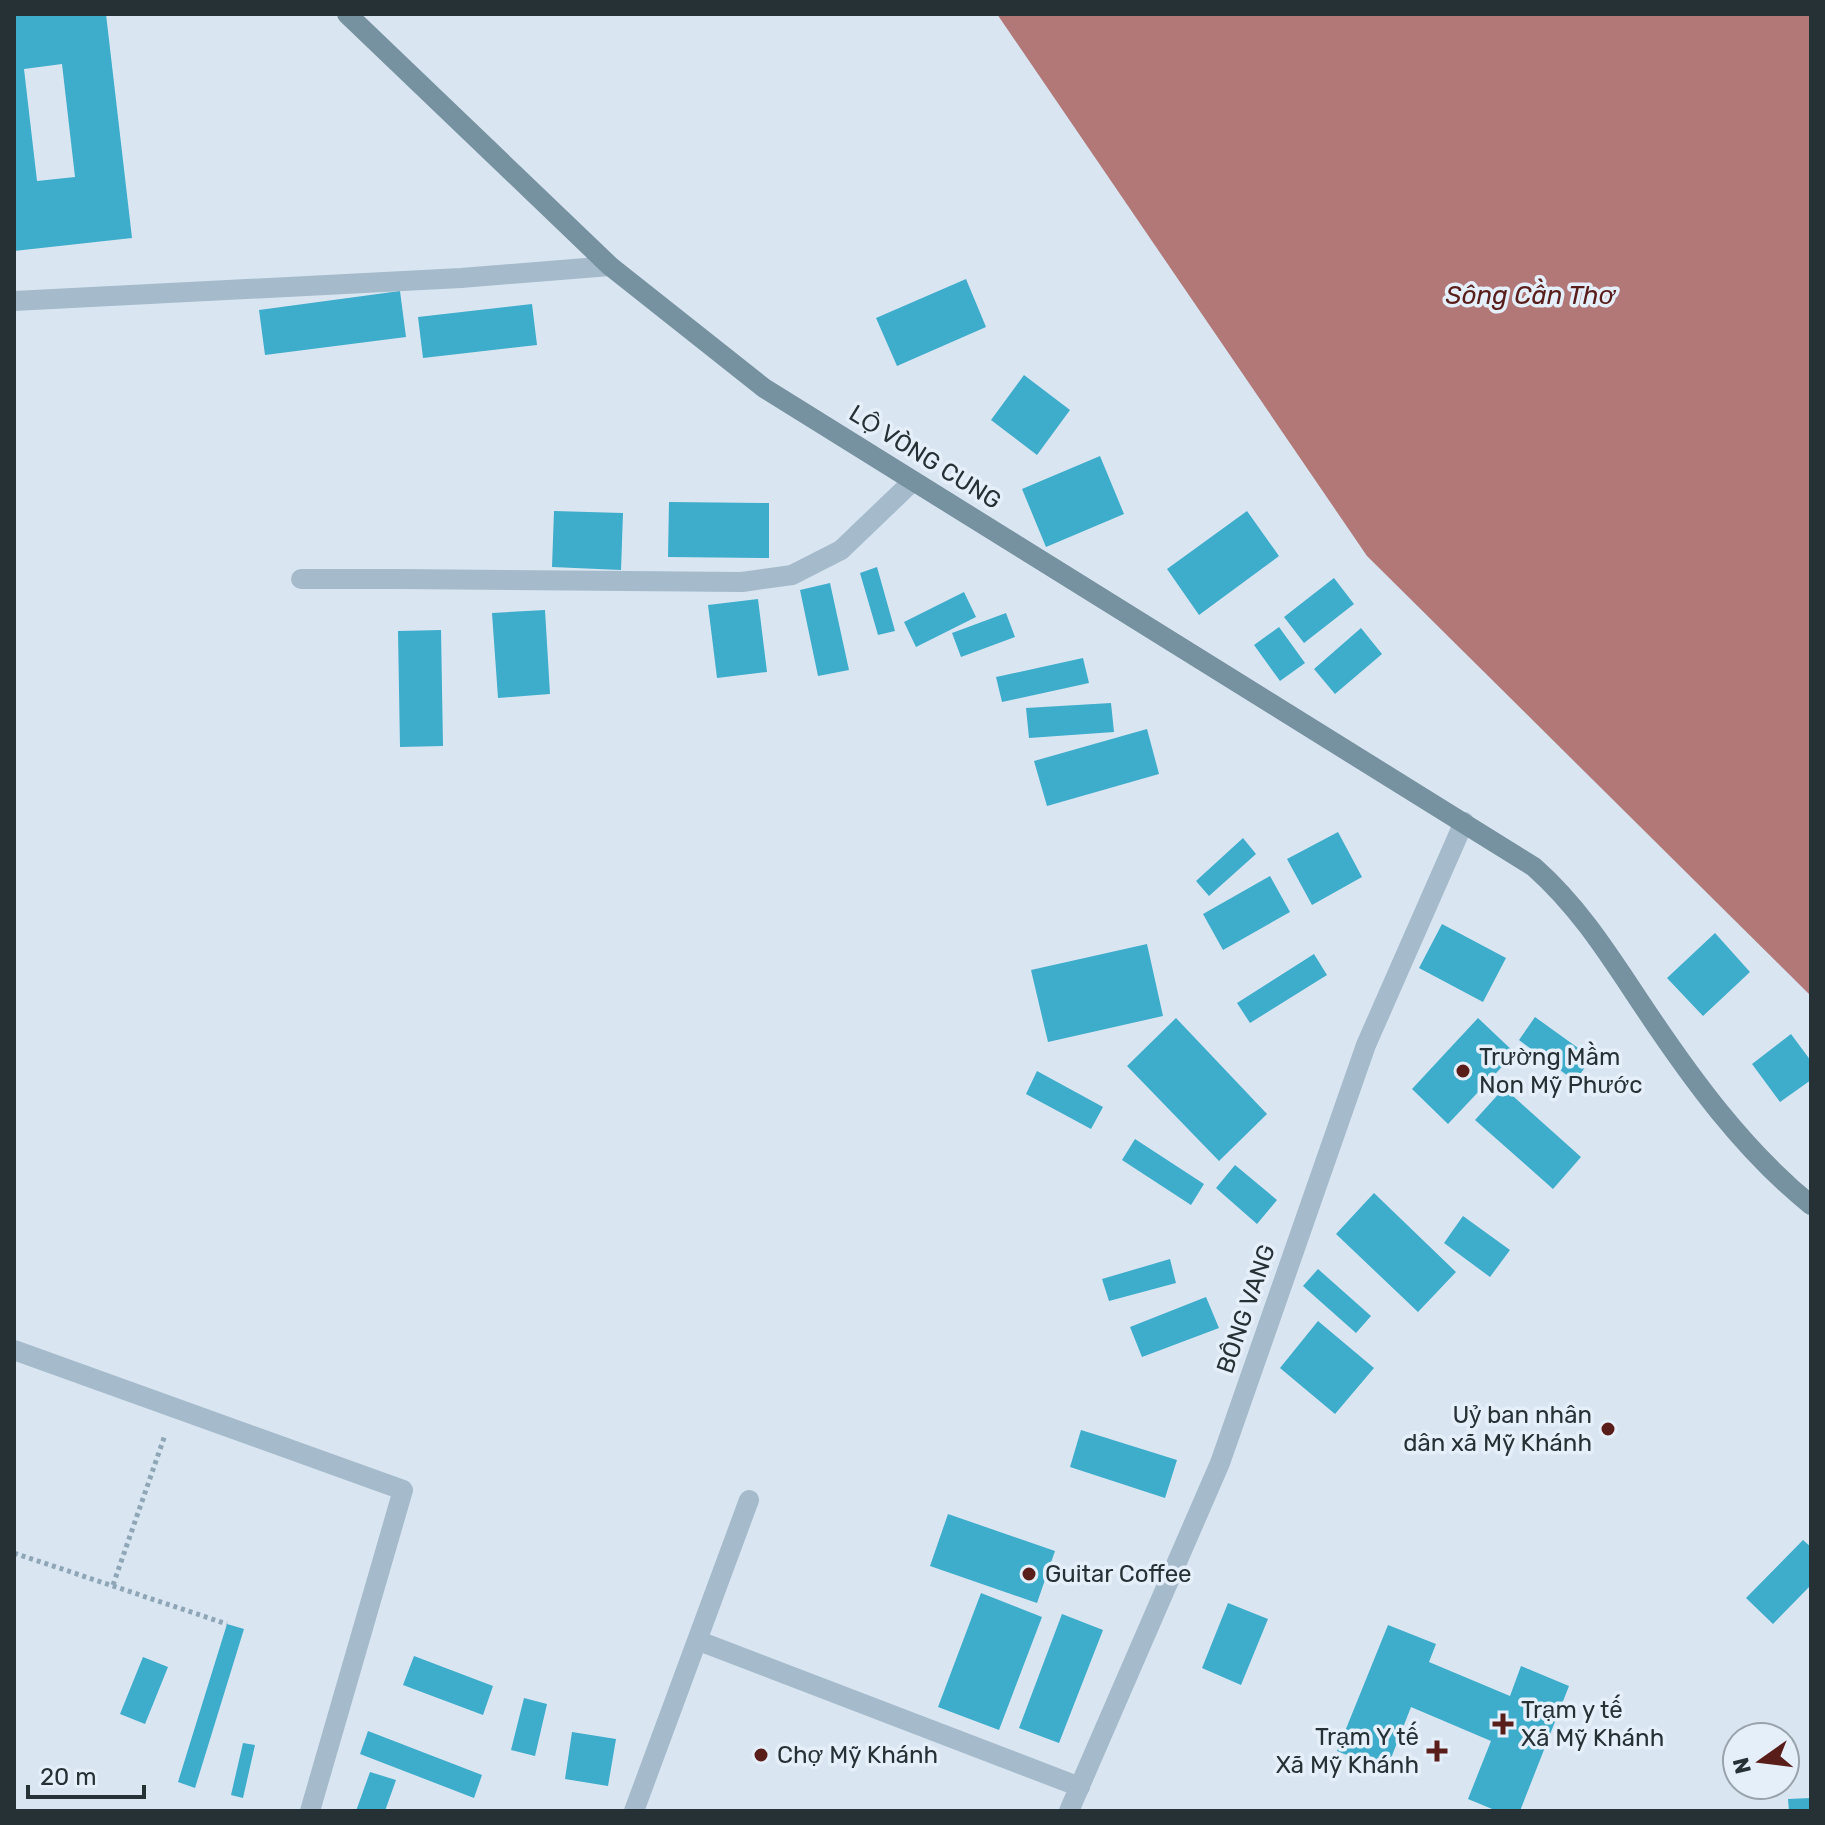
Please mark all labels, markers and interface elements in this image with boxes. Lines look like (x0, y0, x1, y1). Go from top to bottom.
water label: Sông Cần Thơ (1446, 278, 1617, 311)
street label: LỘ VÒNG CUNG (844, 399, 1006, 515)
place label: Trường Mầm Non Mỹ Phước (1479, 1041, 1643, 1099)
marker: Trường Mầm Non Mỹ Phước (1454, 1062, 1472, 1080)
street label: BÔNG VANG (1211, 1241, 1281, 1377)
place label: Uỷ ban nhân dân xã Mỹ Khánh (1403, 1401, 1592, 1457)
marker: Uỷ ban nhân dân xã Mỹ Khánh (1599, 1420, 1617, 1438)
place label: Guitar Coffee (1045, 1560, 1192, 1588)
marker: Guitar Coffee (1020, 1565, 1038, 1583)
place label: Trạm y tế Xã Mỹ Khánh (1521, 1694, 1664, 1752)
marker: Trạm y tế Xã Mỹ Khánh (1492, 1713, 1514, 1735)
place label: Trạm Y tế Xã Mỹ Khánh (1276, 1721, 1419, 1779)
north arrow (1721, 1721, 1801, 1801)
marker: Trạm Y tế Xã Mỹ Khánh (1426, 1740, 1448, 1762)
place label: Chợ Mỹ Khánh (777, 1741, 938, 1769)
marker: Chợ Mỹ Khánh (752, 1746, 770, 1764)
scale bar (28, 1749, 144, 1799)
text: N (1727, 1755, 1757, 1777)
text: 20 m (40, 1763, 97, 1791)

